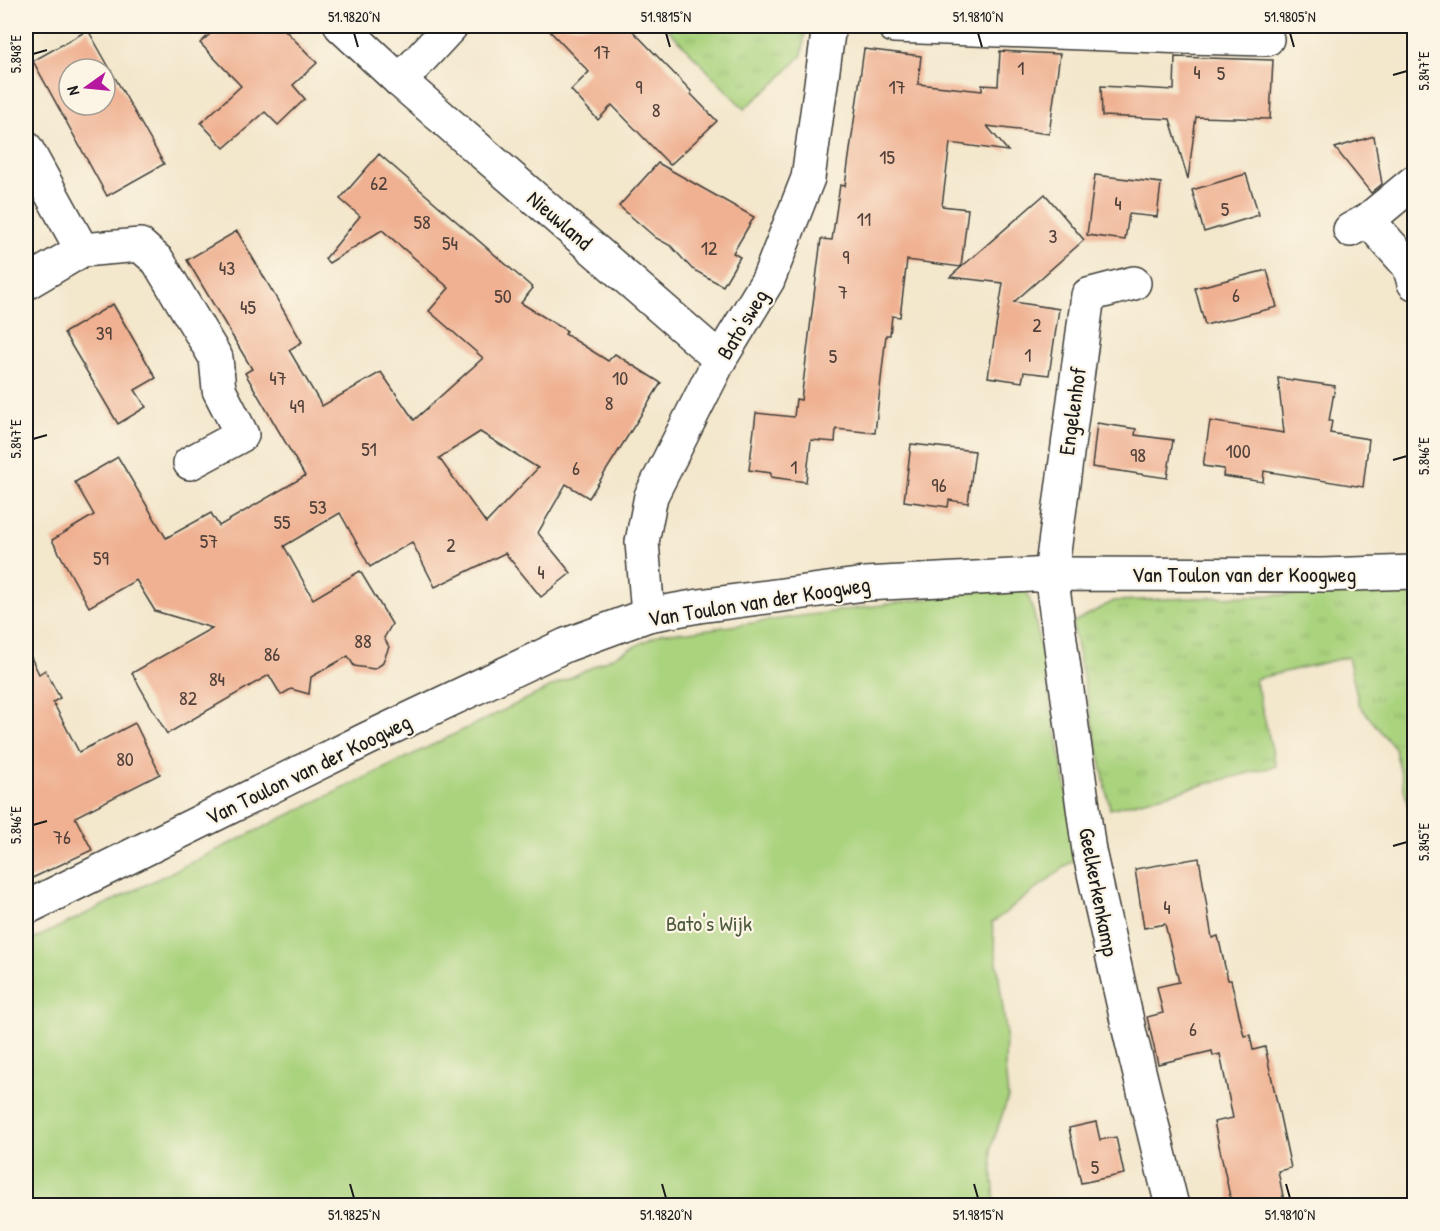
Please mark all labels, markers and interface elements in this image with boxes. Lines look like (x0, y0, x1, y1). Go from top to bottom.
text: 51.9820°N (328, 6, 380, 27)
text: 51.9815°N (641, 6, 691, 27)
text: 51.9810°N (953, 6, 1003, 27)
text: 51.9805°N (1264, 6, 1316, 27)
text: 5.848°E (5, 34, 26, 73)
house number: 17 (593, 38, 611, 65)
text: 5.847°E (1413, 51, 1434, 91)
house number: 1 (1017, 54, 1025, 81)
north arrow (57, 57, 117, 117)
house number: 4 (1193, 58, 1201, 85)
house number: 5 (1217, 59, 1226, 86)
house number: 9 (635, 73, 643, 100)
house number: 17 (888, 73, 906, 100)
text: N (61, 83, 84, 98)
house number: 8 (652, 96, 660, 123)
house number: 15 (879, 143, 895, 170)
house number: 62 (370, 169, 388, 196)
street label: Nieuwland (521, 183, 599, 257)
house number: 4 (1114, 189, 1122, 216)
house number: 5 (1221, 195, 1230, 222)
house number: 11 (857, 205, 871, 232)
house number: 58 (413, 208, 431, 235)
house number: 3 (1049, 222, 1058, 249)
house number: 54 (442, 229, 458, 256)
house number: 12 (701, 234, 718, 261)
house number: 9 (842, 243, 850, 270)
house number: 43 (219, 254, 235, 281)
house number: 7 (838, 278, 848, 305)
house number: 6 (1232, 281, 1240, 308)
house number: 50 (494, 282, 512, 309)
street label: Bato'sweg (709, 283, 775, 365)
house number: 45 (240, 293, 257, 320)
house number: 2 (1032, 311, 1042, 338)
house number: 39 (96, 319, 112, 346)
house number: 1 (1024, 341, 1032, 368)
house number: 5 (829, 342, 838, 369)
house number: 47 (269, 364, 287, 391)
house number: 10 (612, 364, 628, 391)
street label: Engelenhof (1051, 365, 1093, 457)
house number: 8 (605, 389, 613, 416)
house number: 49 (290, 392, 304, 419)
text: 5.847°E (5, 419, 26, 459)
house number: 51 (361, 435, 377, 462)
house number: 100 (1225, 437, 1251, 464)
text: 5.846°E (1413, 437, 1434, 475)
house number: 98 (1130, 441, 1146, 468)
house number: 1 (790, 453, 798, 480)
house number: 6 (572, 454, 580, 481)
house number: 96 (931, 471, 947, 498)
house number: 53 (309, 493, 327, 520)
house number: 55 (274, 508, 291, 535)
house number: 57 (200, 527, 218, 554)
house number: 2 (446, 531, 456, 558)
house number: 59 (93, 544, 109, 571)
house number: 4 (537, 558, 545, 585)
street label: Van Toulon van der Koogweg (1132, 559, 1356, 589)
street label: Van Toulon van der Koogweg (646, 569, 872, 633)
house number: 88 (354, 627, 372, 654)
house number: 86 (264, 640, 280, 667)
house number: 84 (209, 665, 225, 692)
house number: 82 (179, 684, 198, 711)
street label: Van Toulon van der Koogweg (200, 706, 416, 832)
house number: 80 (116, 745, 134, 772)
text: 5.846°E (5, 806, 26, 844)
house number: 76 (53, 823, 71, 850)
text: 5.845°E (1413, 823, 1434, 861)
street label: Geelkerkenkamp (1072, 825, 1126, 959)
house number: 4 (1163, 893, 1171, 920)
park label: Bato's Wijk (666, 908, 752, 938)
house number: 6 (1189, 1015, 1197, 1042)
house number: 5 (1091, 1153, 1100, 1180)
text: 51.9825°N (328, 1204, 380, 1225)
text: 51.9820°N (640, 1204, 692, 1225)
text: 51.9815°N (953, 1204, 1003, 1225)
text: 51.9810°N (1265, 1204, 1315, 1225)

